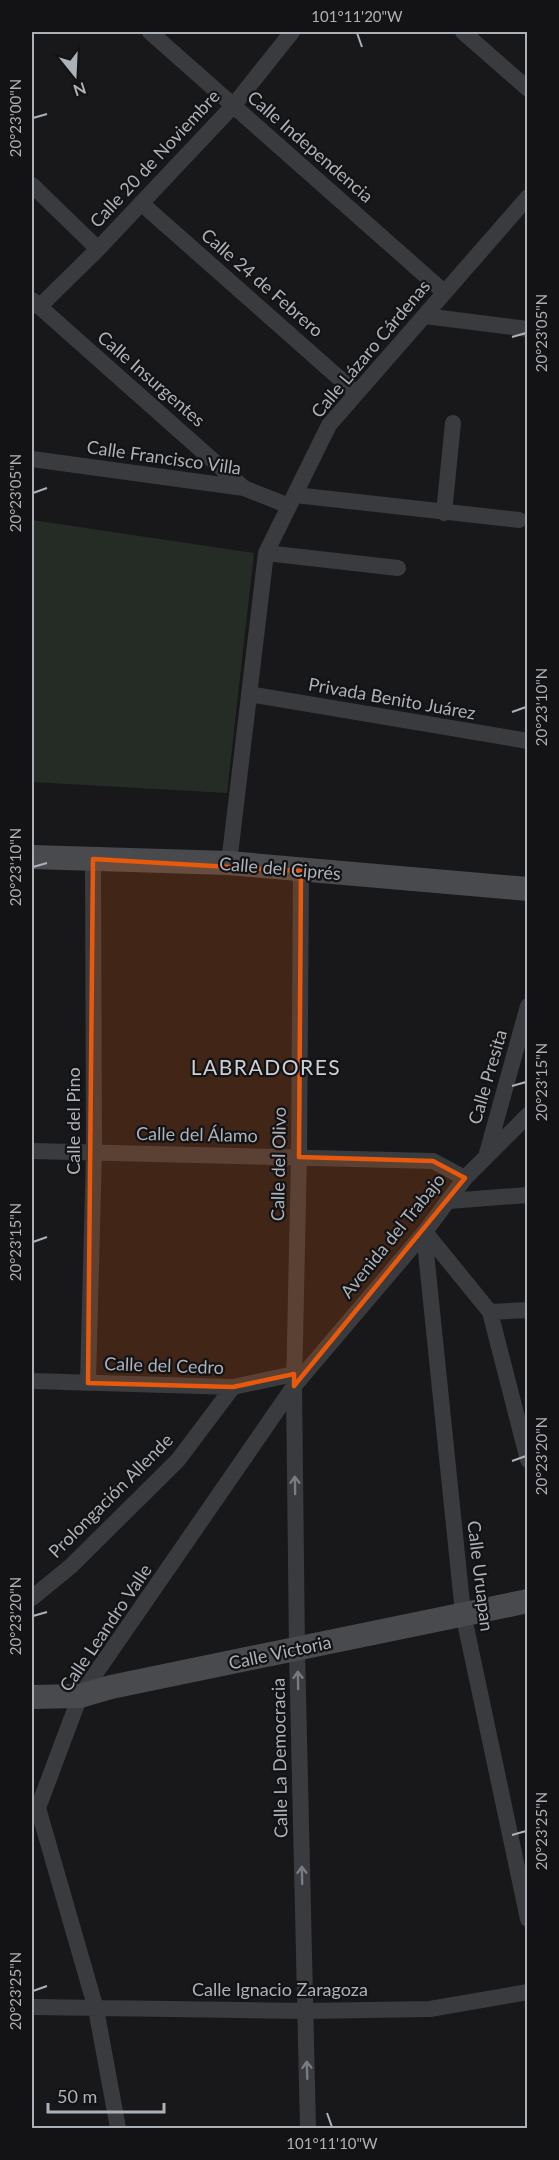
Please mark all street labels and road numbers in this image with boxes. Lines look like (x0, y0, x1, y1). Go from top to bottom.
street label: Calle 20 de Noviembre (85, 85, 224, 232)
street label: Calle Independencia (243, 86, 378, 207)
street label: Calle 24 de Febrero (197, 223, 328, 341)
street label: Calle Lázaro Cárdenas (306, 275, 435, 422)
street label: Calle Insurgentes (93, 326, 210, 431)
street label: Calle Francisco Villa (86, 435, 243, 479)
street label: Privada Benito Juárez (307, 672, 478, 724)
street label: Calle del Ciprés (218, 852, 342, 884)
street label: Calle Presita (463, 1027, 511, 1127)
street label: Calle del Pino (62, 1067, 84, 1175)
street label: Calle del Olivo (266, 1107, 290, 1221)
street label: Calle del Álamo (136, 1122, 258, 1146)
street label: Avenida del Trabajo (335, 1169, 449, 1302)
street label: Calle del Cedro (104, 1352, 224, 1378)
street label: Prolongación Allende (44, 1429, 177, 1562)
street label: Calle Uruapan (463, 1519, 499, 1632)
street label: Calle Leandro Valle (54, 1560, 156, 1695)
street label: Calle Victoria (226, 1630, 333, 1674)
street label: Calle La Democracia (267, 1678, 291, 1838)
street label: Calle Ignacio Zaragoza (192, 1978, 368, 2000)

